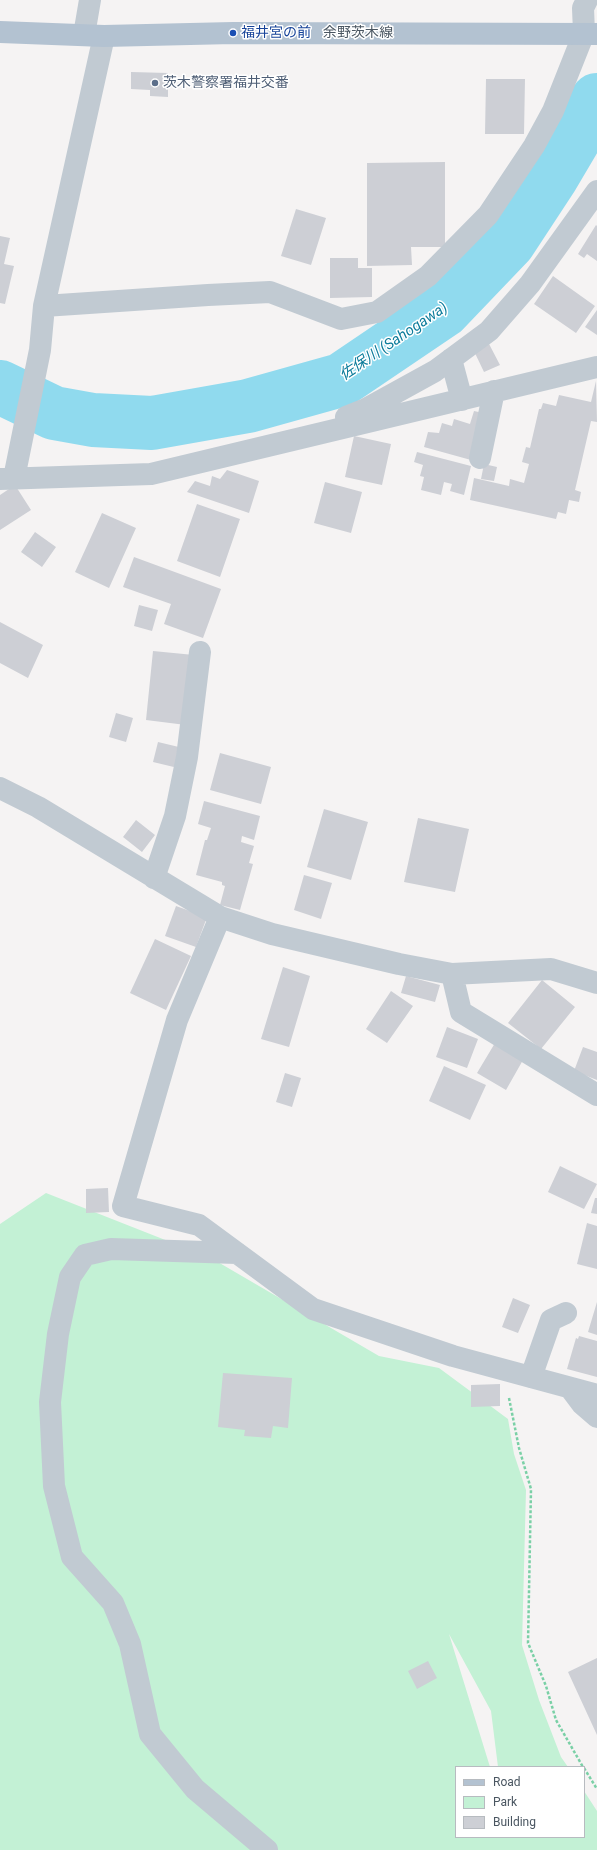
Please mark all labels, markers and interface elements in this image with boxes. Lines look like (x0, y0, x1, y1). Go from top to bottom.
place label: 福井宮の前 (241, 25, 311, 41)
street label: 余野茨木線 (323, 25, 393, 41)
marker: 福井宮の前 (228, 28, 238, 38)
place label: 茨木警察署福井交番 (163, 75, 289, 91)
marker: 茨木警察署福井交番 (150, 78, 160, 88)
water label: 佐保川 (Sahogawa) (337, 299, 451, 385)
legend (455, 1766, 585, 1838)
text: Road (493, 1775, 521, 1789)
text: Park (493, 1795, 517, 1809)
text: Building (493, 1815, 536, 1829)

